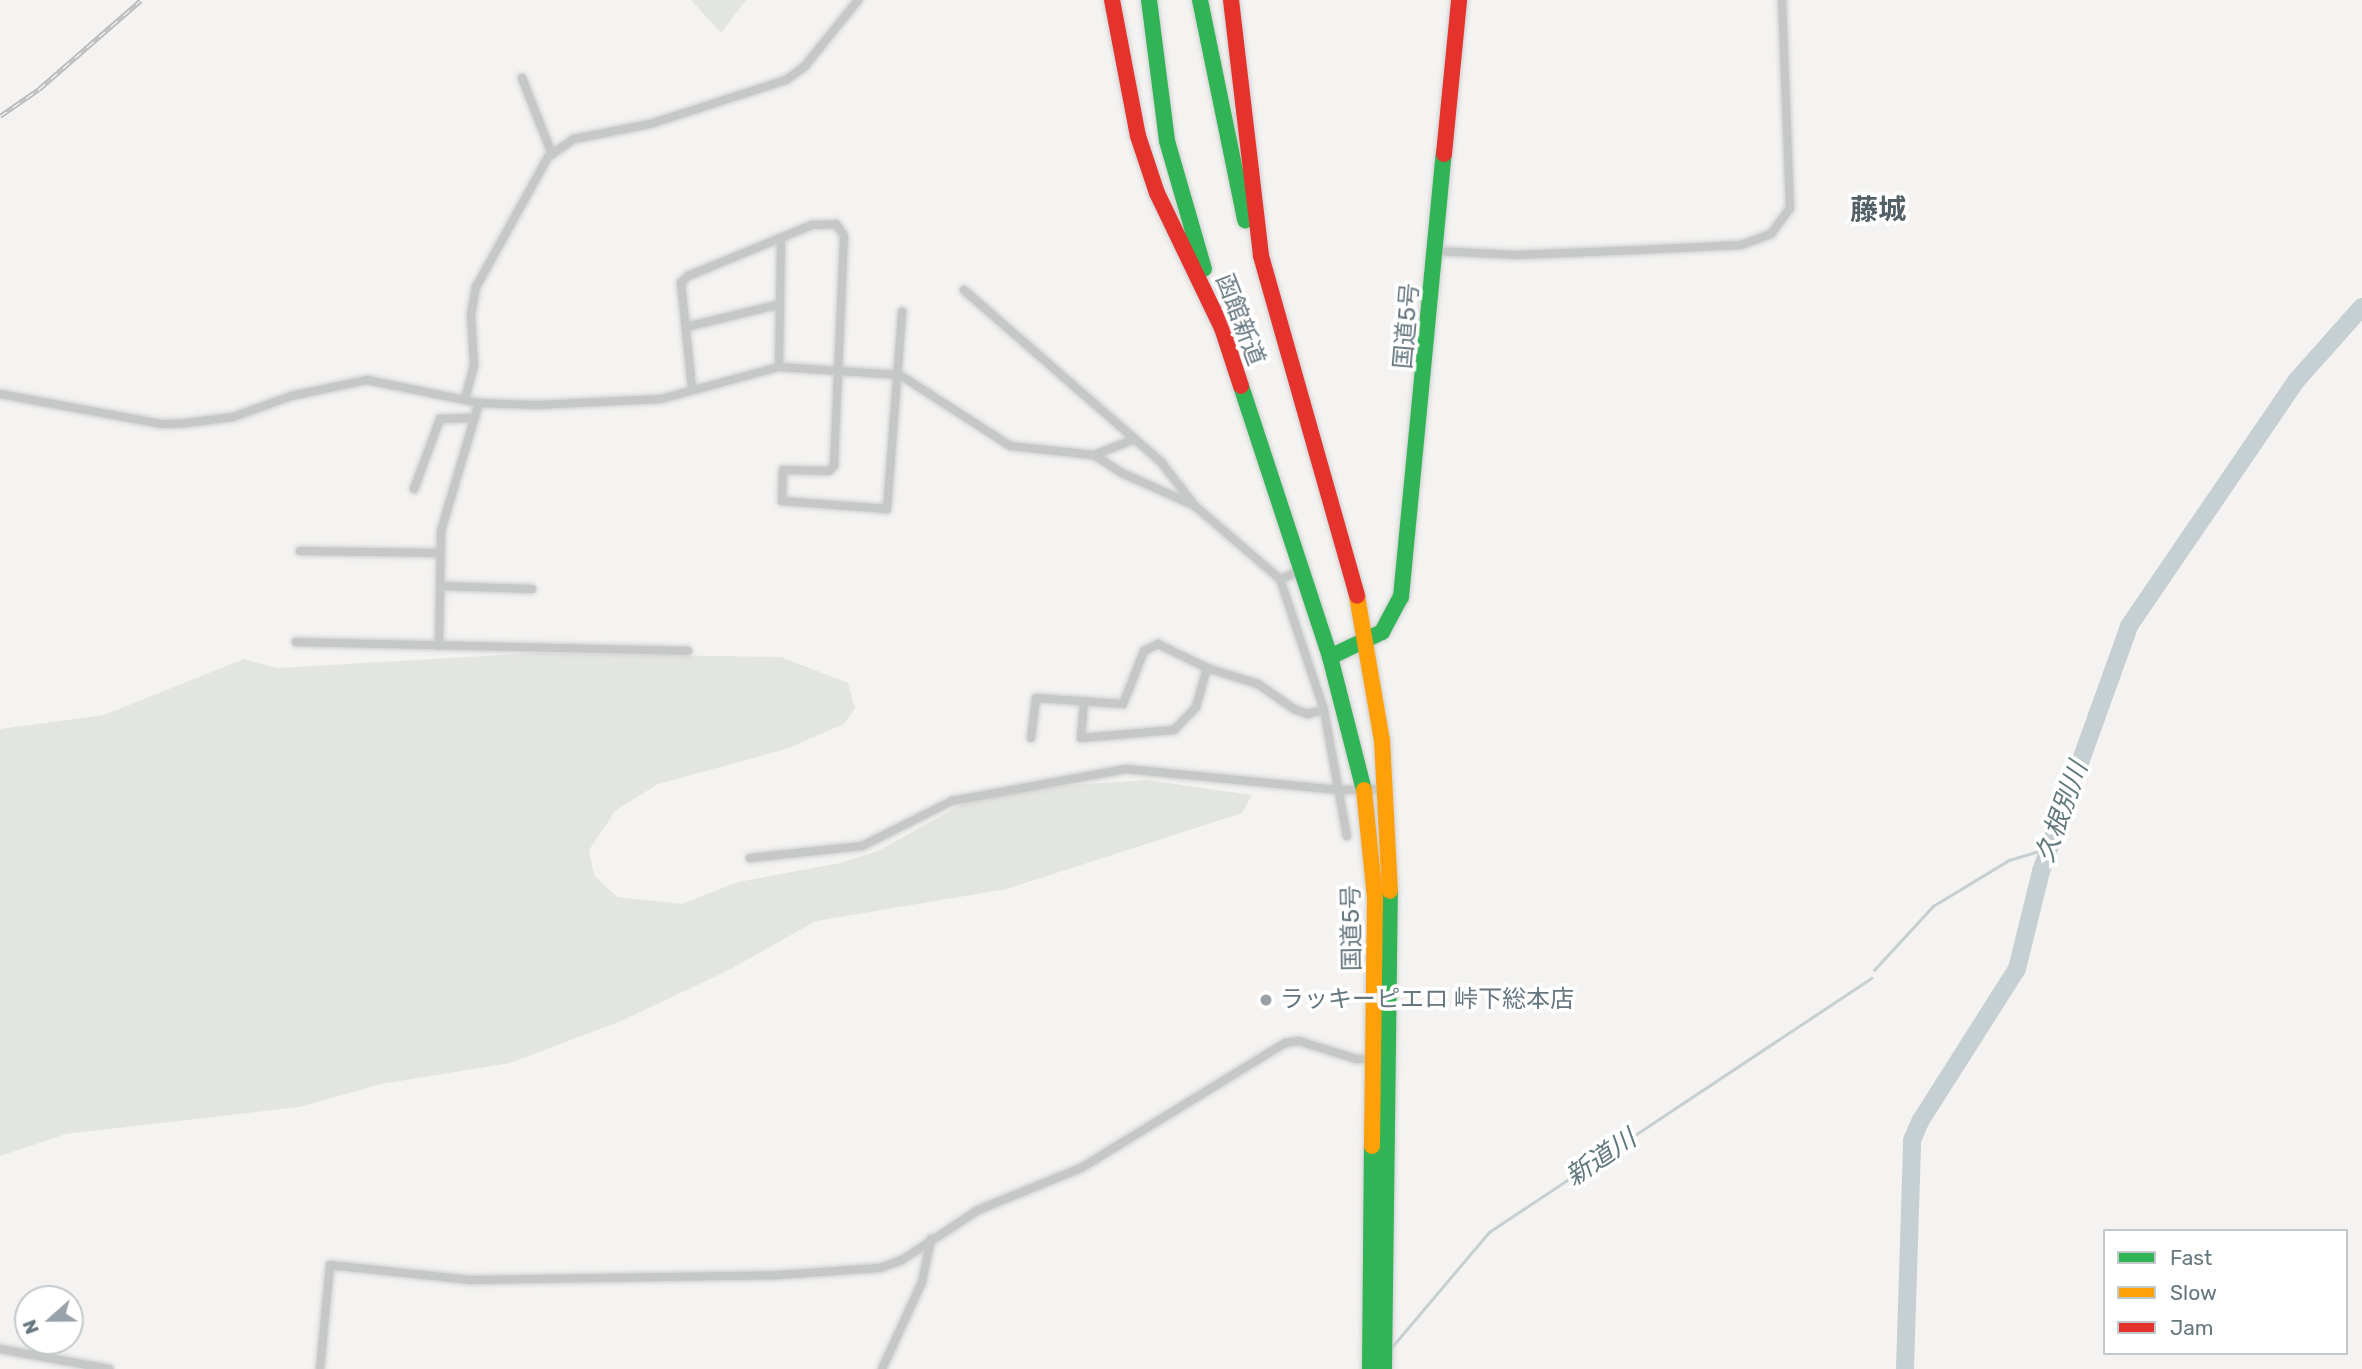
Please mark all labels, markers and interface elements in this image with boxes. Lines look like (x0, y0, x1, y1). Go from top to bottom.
district label: 藤城 (1850, 193, 1906, 227)
street label: 函館新道 (1209, 270, 1271, 370)
street label: 国道5号 (1389, 282, 1425, 370)
water label: 久根別川 (2030, 758, 2094, 866)
street label: 国道5号 (1337, 885, 1367, 971)
place label: ラッキーピエロ 峠下総本店 (1280, 986, 1574, 1014)
marker: ラッキーピエロ 峠下総本店 (1258, 992, 1274, 1008)
water label: 新道川 (1560, 1123, 1642, 1193)
legend (2103, 1229, 2348, 1355)
text: Fast (2170, 1245, 2212, 1270)
text: Slow (2170, 1280, 2217, 1305)
north arrow (14, 1285, 84, 1355)
text: Jam (2170, 1315, 2214, 1340)
text: N (18, 1316, 44, 1337)

